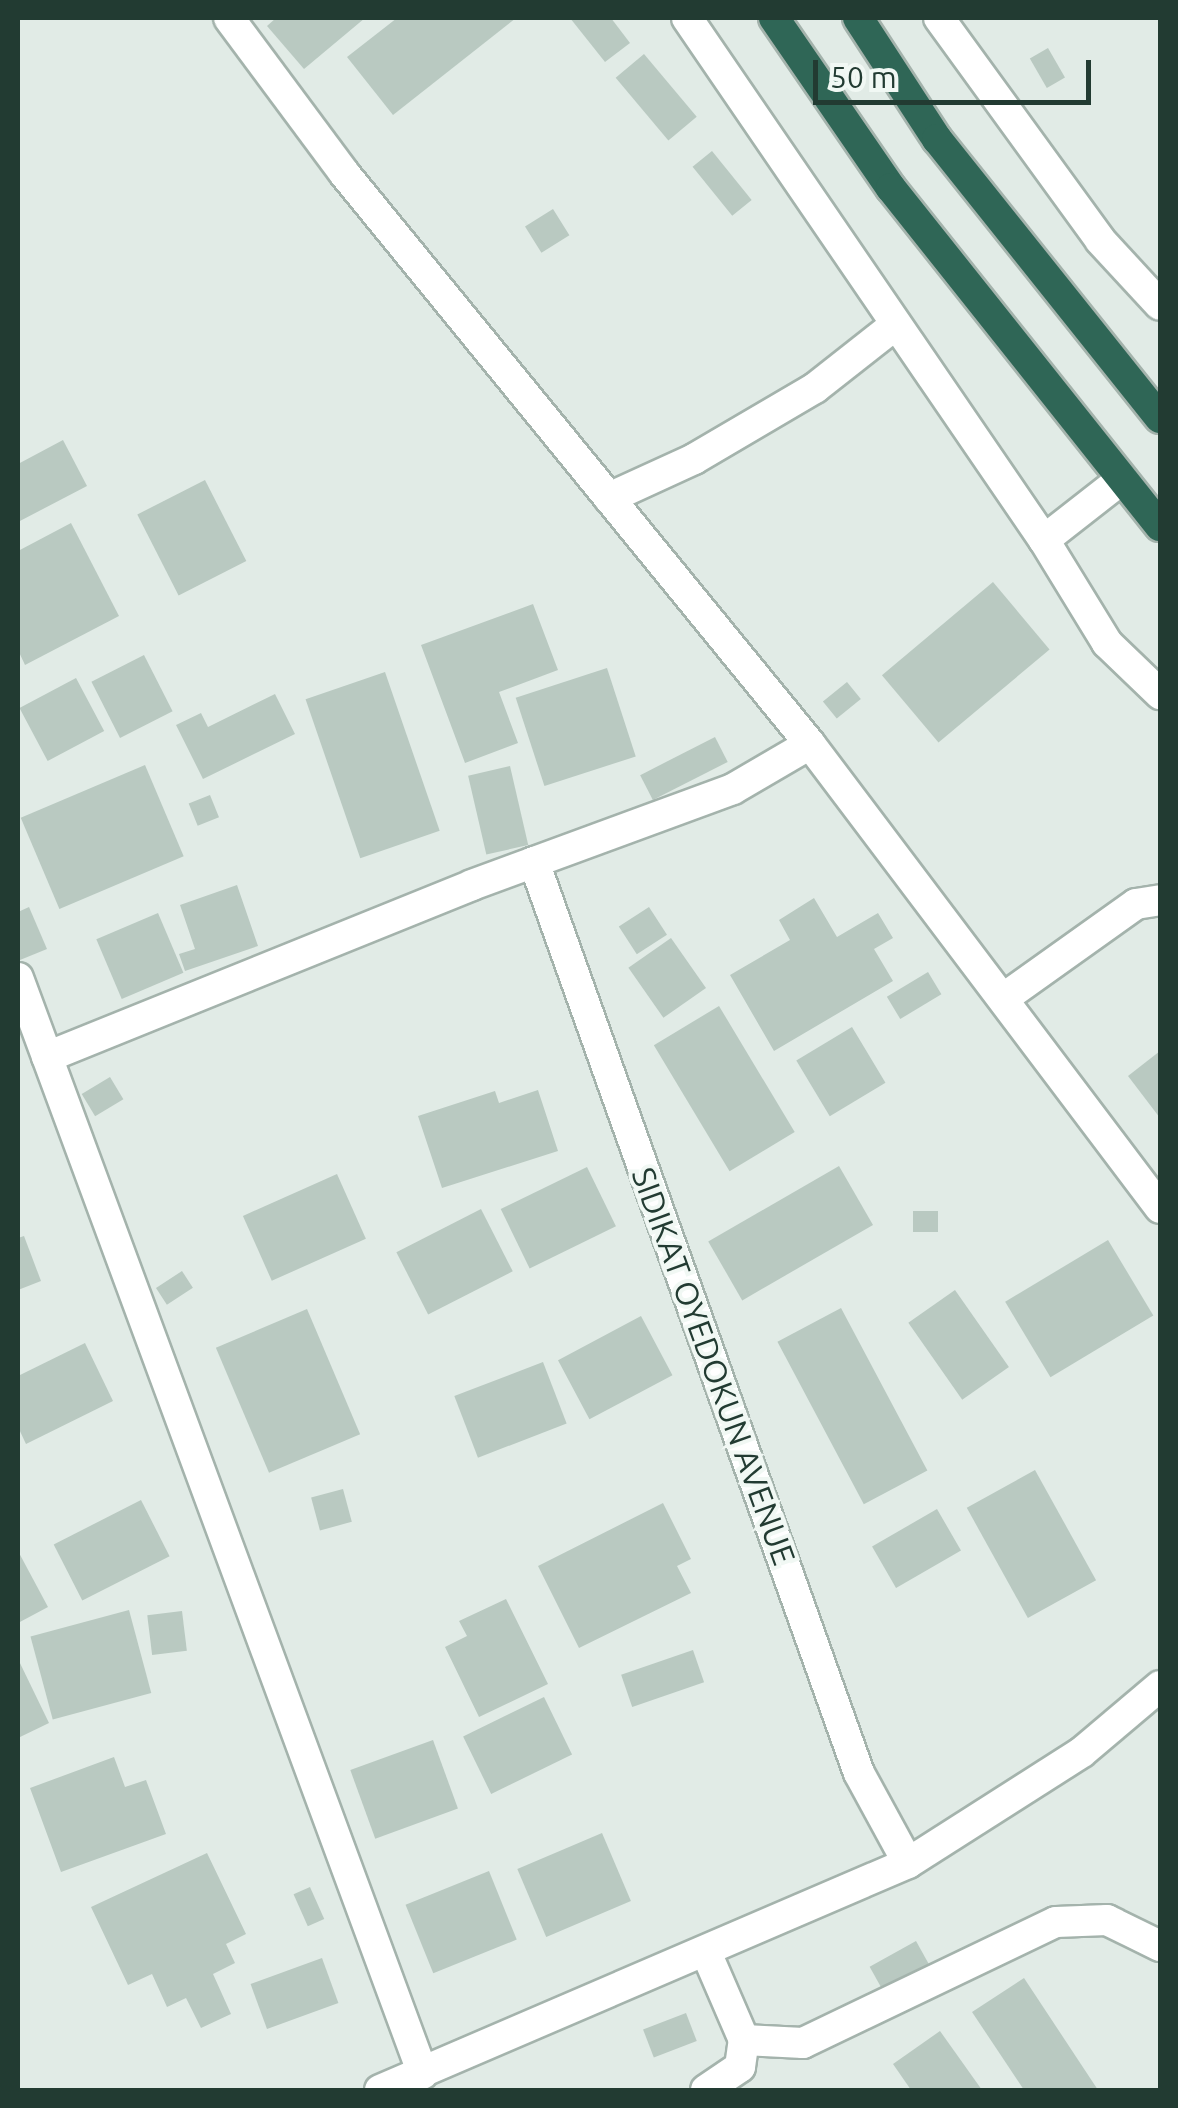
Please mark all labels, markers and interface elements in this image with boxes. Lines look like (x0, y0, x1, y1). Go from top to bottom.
scale bar (818, 40, 1096, 102)
text: 50 m (830, 60, 897, 94)
street label: SIDIKAT OYEDOKUN AVENUE (624, 1162, 804, 1570)

